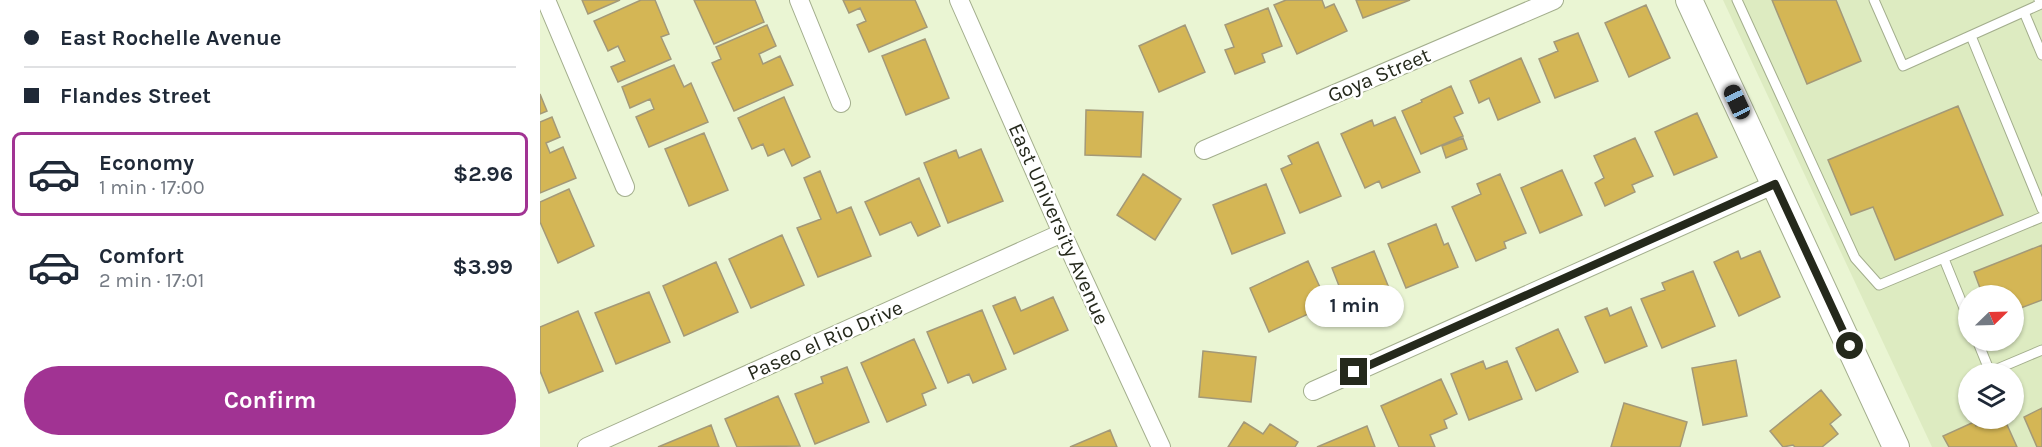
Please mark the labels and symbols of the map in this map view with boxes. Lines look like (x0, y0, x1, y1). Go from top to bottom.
street label: Goya Street (1324, 43, 1434, 107)
car (1721, 82, 1753, 122)
street label: East University Avenue (1004, 120, 1114, 328)
callout: 1 min (1304, 285, 1404, 327)
north arrow (1958, 285, 2024, 351)
street label: Paseo el Rio Drive (743, 295, 907, 385)
route start (1836, 332, 1863, 359)
route end (1340, 358, 1367, 385)

